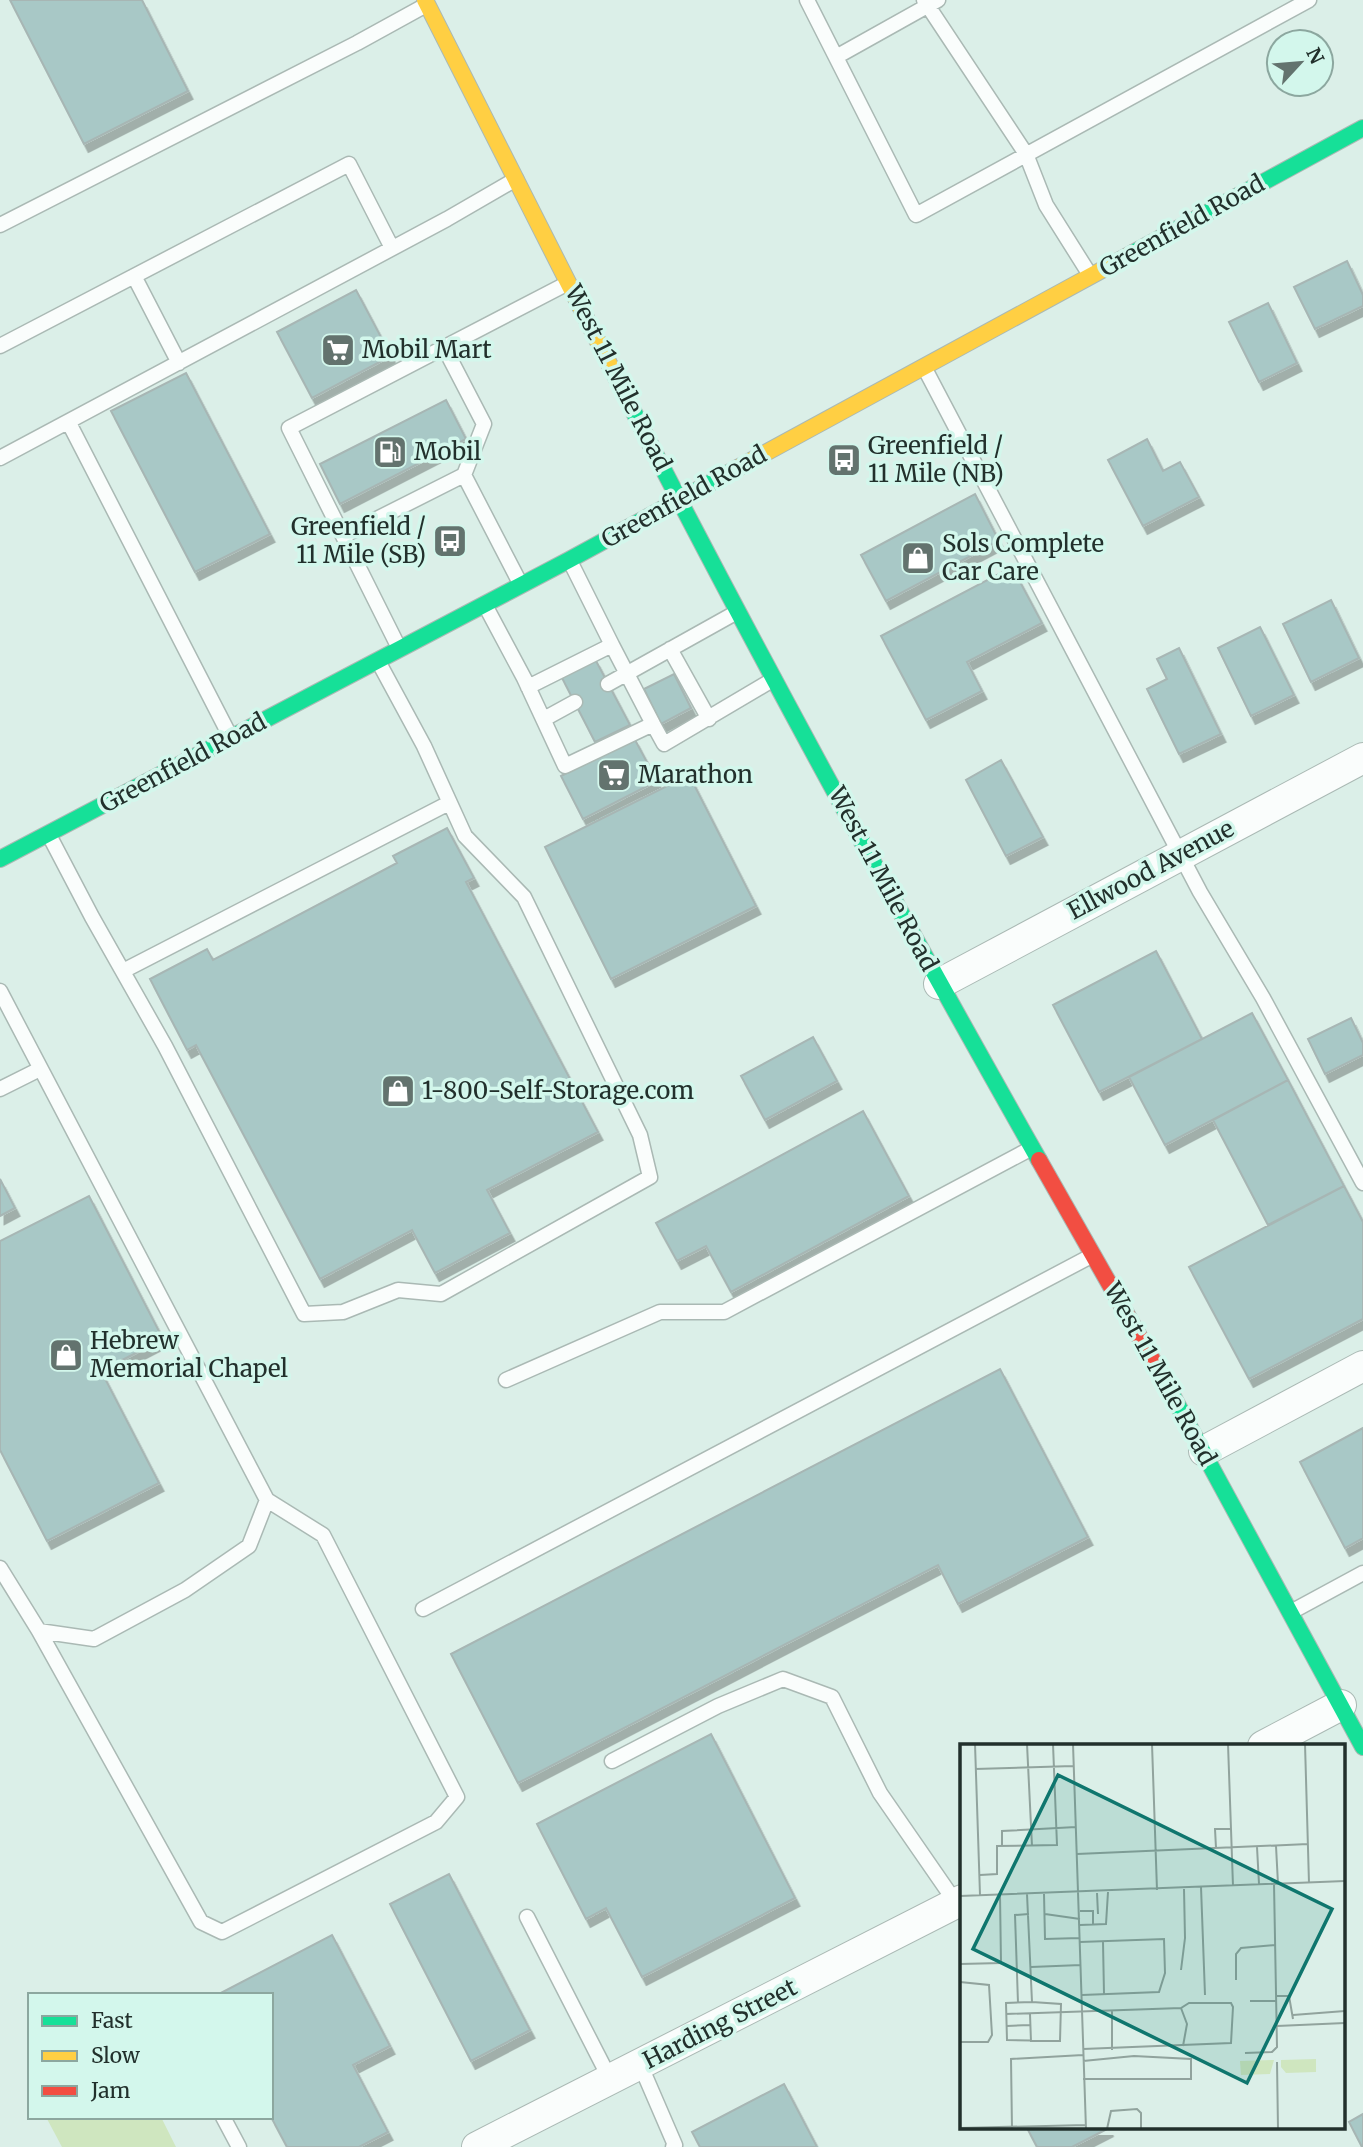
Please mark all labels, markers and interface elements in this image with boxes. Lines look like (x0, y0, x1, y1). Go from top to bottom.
north arrow (1265, 28, 1335, 98)
text: N (1301, 44, 1329, 68)
street label: Greenfield Road (1094, 167, 1270, 284)
street label: West 11 Mile Road (558, 279, 679, 476)
supermarket icon: Mobil Mart (319, 331, 357, 369)
place label: Mobil Mart (362, 334, 492, 365)
place label: Greenfield / 11 Mile (NB) (868, 430, 1004, 489)
fuel station icon: Mobil (371, 433, 409, 471)
place label: Mobil (414, 436, 481, 467)
street label: Greenfield Road (596, 438, 772, 555)
bus stop icon: Greenfield / 11 Mile (NB) (825, 441, 863, 479)
place label: Greenfield / 11 Mile (SB) (291, 511, 426, 570)
bus stop icon: Greenfield / 11 Mile (SB) (431, 522, 469, 560)
place label: Sols Complete Car Care (942, 528, 1104, 587)
shop icon: Sols Complete Car Care (899, 539, 937, 577)
street label: Greenfield Road (94, 706, 271, 819)
supermarket icon: Marathon (595, 756, 633, 794)
place label: Marathon (638, 759, 753, 790)
street label: West 11 Mile Road (821, 780, 945, 976)
street label: Ellwood Avenue (1062, 813, 1239, 926)
shop icon: 1-800-Self-Storage.com (379, 1072, 417, 1110)
place label: 1-800-Self-Storage.com (422, 1075, 694, 1106)
street label: West 11 Mile Road (1097, 1276, 1224, 1471)
place label: Hebrew Memorial Chapel (90, 1325, 288, 1384)
shop icon: Hebrew Memorial Chapel (47, 1336, 85, 1374)
inset map (960, 1744, 1346, 2130)
street label: Harding Street (638, 1971, 803, 2076)
legend (28, 1993, 273, 2119)
text: Fast (91, 2007, 133, 2034)
text: Slow (91, 2042, 140, 2069)
text: Jam (90, 2077, 130, 2104)

